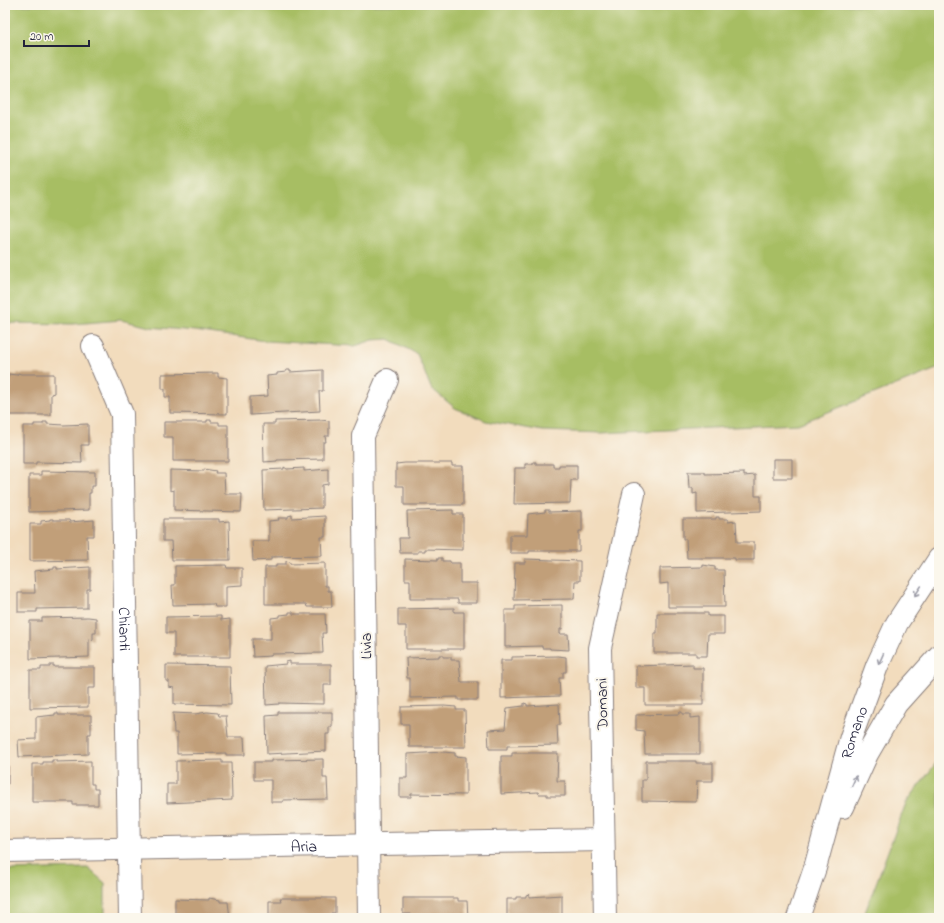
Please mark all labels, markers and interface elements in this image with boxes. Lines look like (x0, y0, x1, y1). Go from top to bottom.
scale bar (24, 22, 89, 48)
text: 20 m (30, 28, 53, 46)
one-way arrow (914, 585, 922, 596)
street label: Chianti (111, 607, 136, 651)
street label: Livia (355, 633, 379, 659)
one-way arrow (876, 652, 884, 664)
street label: Domani (591, 678, 615, 731)
street label: Romano (836, 703, 875, 762)
one-way arrow (851, 776, 858, 788)
street label: Aria (291, 835, 317, 860)

